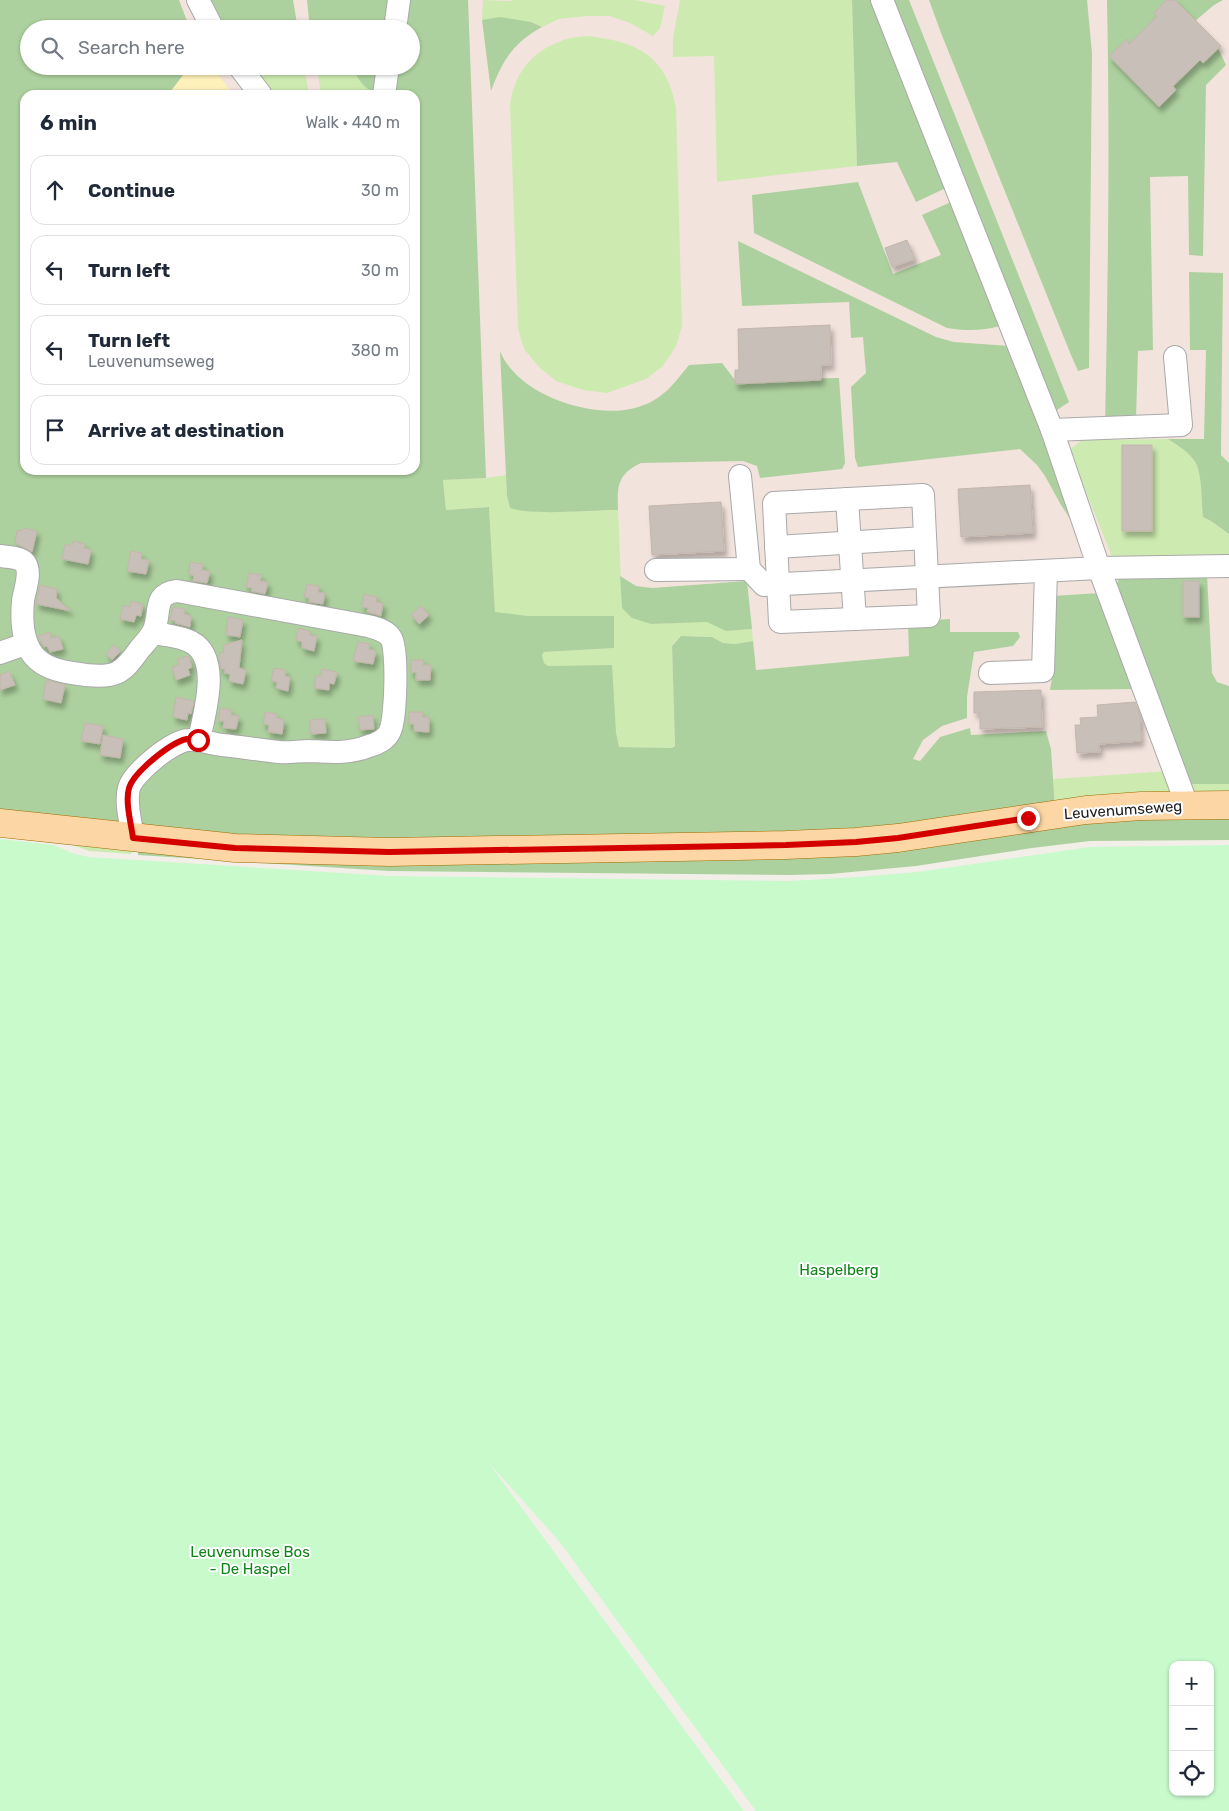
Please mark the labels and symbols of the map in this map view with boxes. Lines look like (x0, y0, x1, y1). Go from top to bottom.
route start (187, 729, 210, 752)
street label: Leuvenumseweg (1063, 797, 1183, 823)
route end (1017, 807, 1040, 830)
park label: Haspelberg (799, 1261, 879, 1279)
park label: Leuvenumse Bos - De Haspel (190, 1543, 310, 1578)

